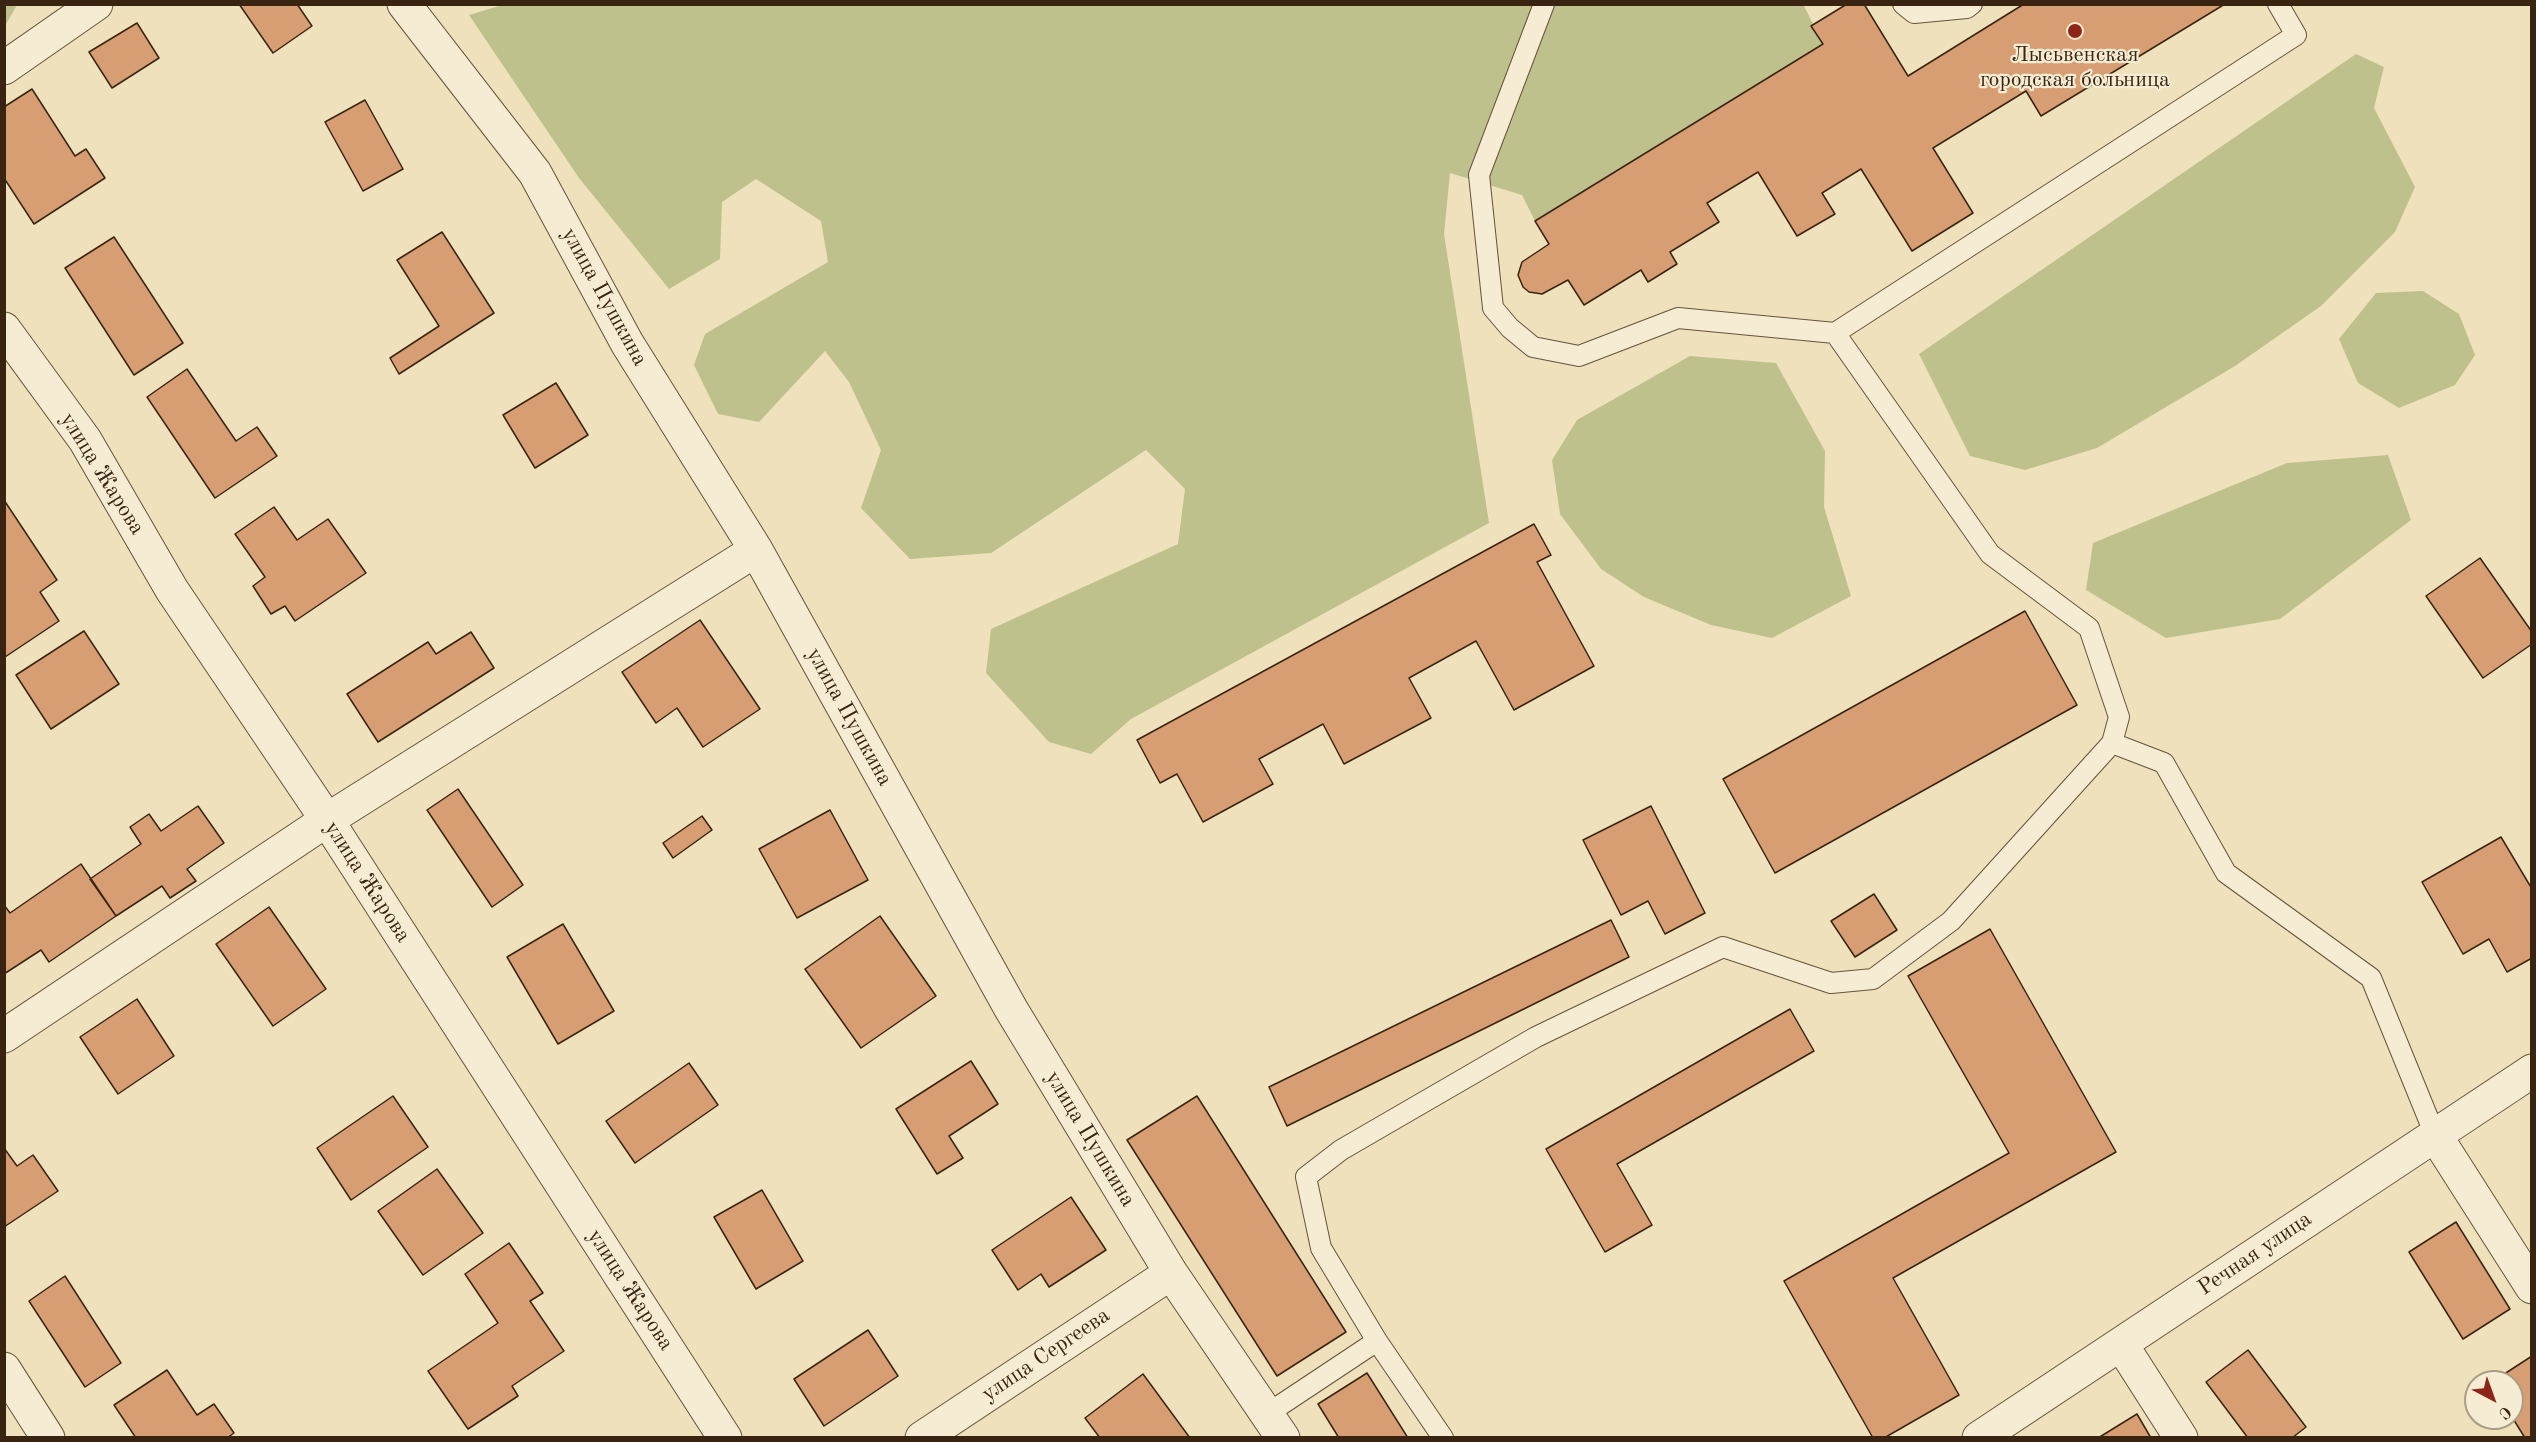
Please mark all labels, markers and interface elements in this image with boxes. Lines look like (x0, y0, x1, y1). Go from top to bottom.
marker: Лысьвенская городская больница (2066, 22, 2084, 40)
place label: Лысьвенская городская больница (1980, 42, 2170, 94)
street label: улица Пушкина (555, 223, 653, 371)
street label: улица Жарова (54, 408, 150, 540)
street label: улица Пушкина (800, 643, 898, 791)
street label: улица Жарова (318, 816, 416, 948)
street label: улица Пушкина (1039, 1066, 1141, 1212)
street label: Речная улица (2193, 1206, 2317, 1302)
street label: улица Жарова (581, 1224, 679, 1356)
street label: улица Сергеева (977, 1302, 1115, 1408)
north arrow (2464, 1370, 2524, 1430)
text: С (2495, 1403, 2514, 1422)

